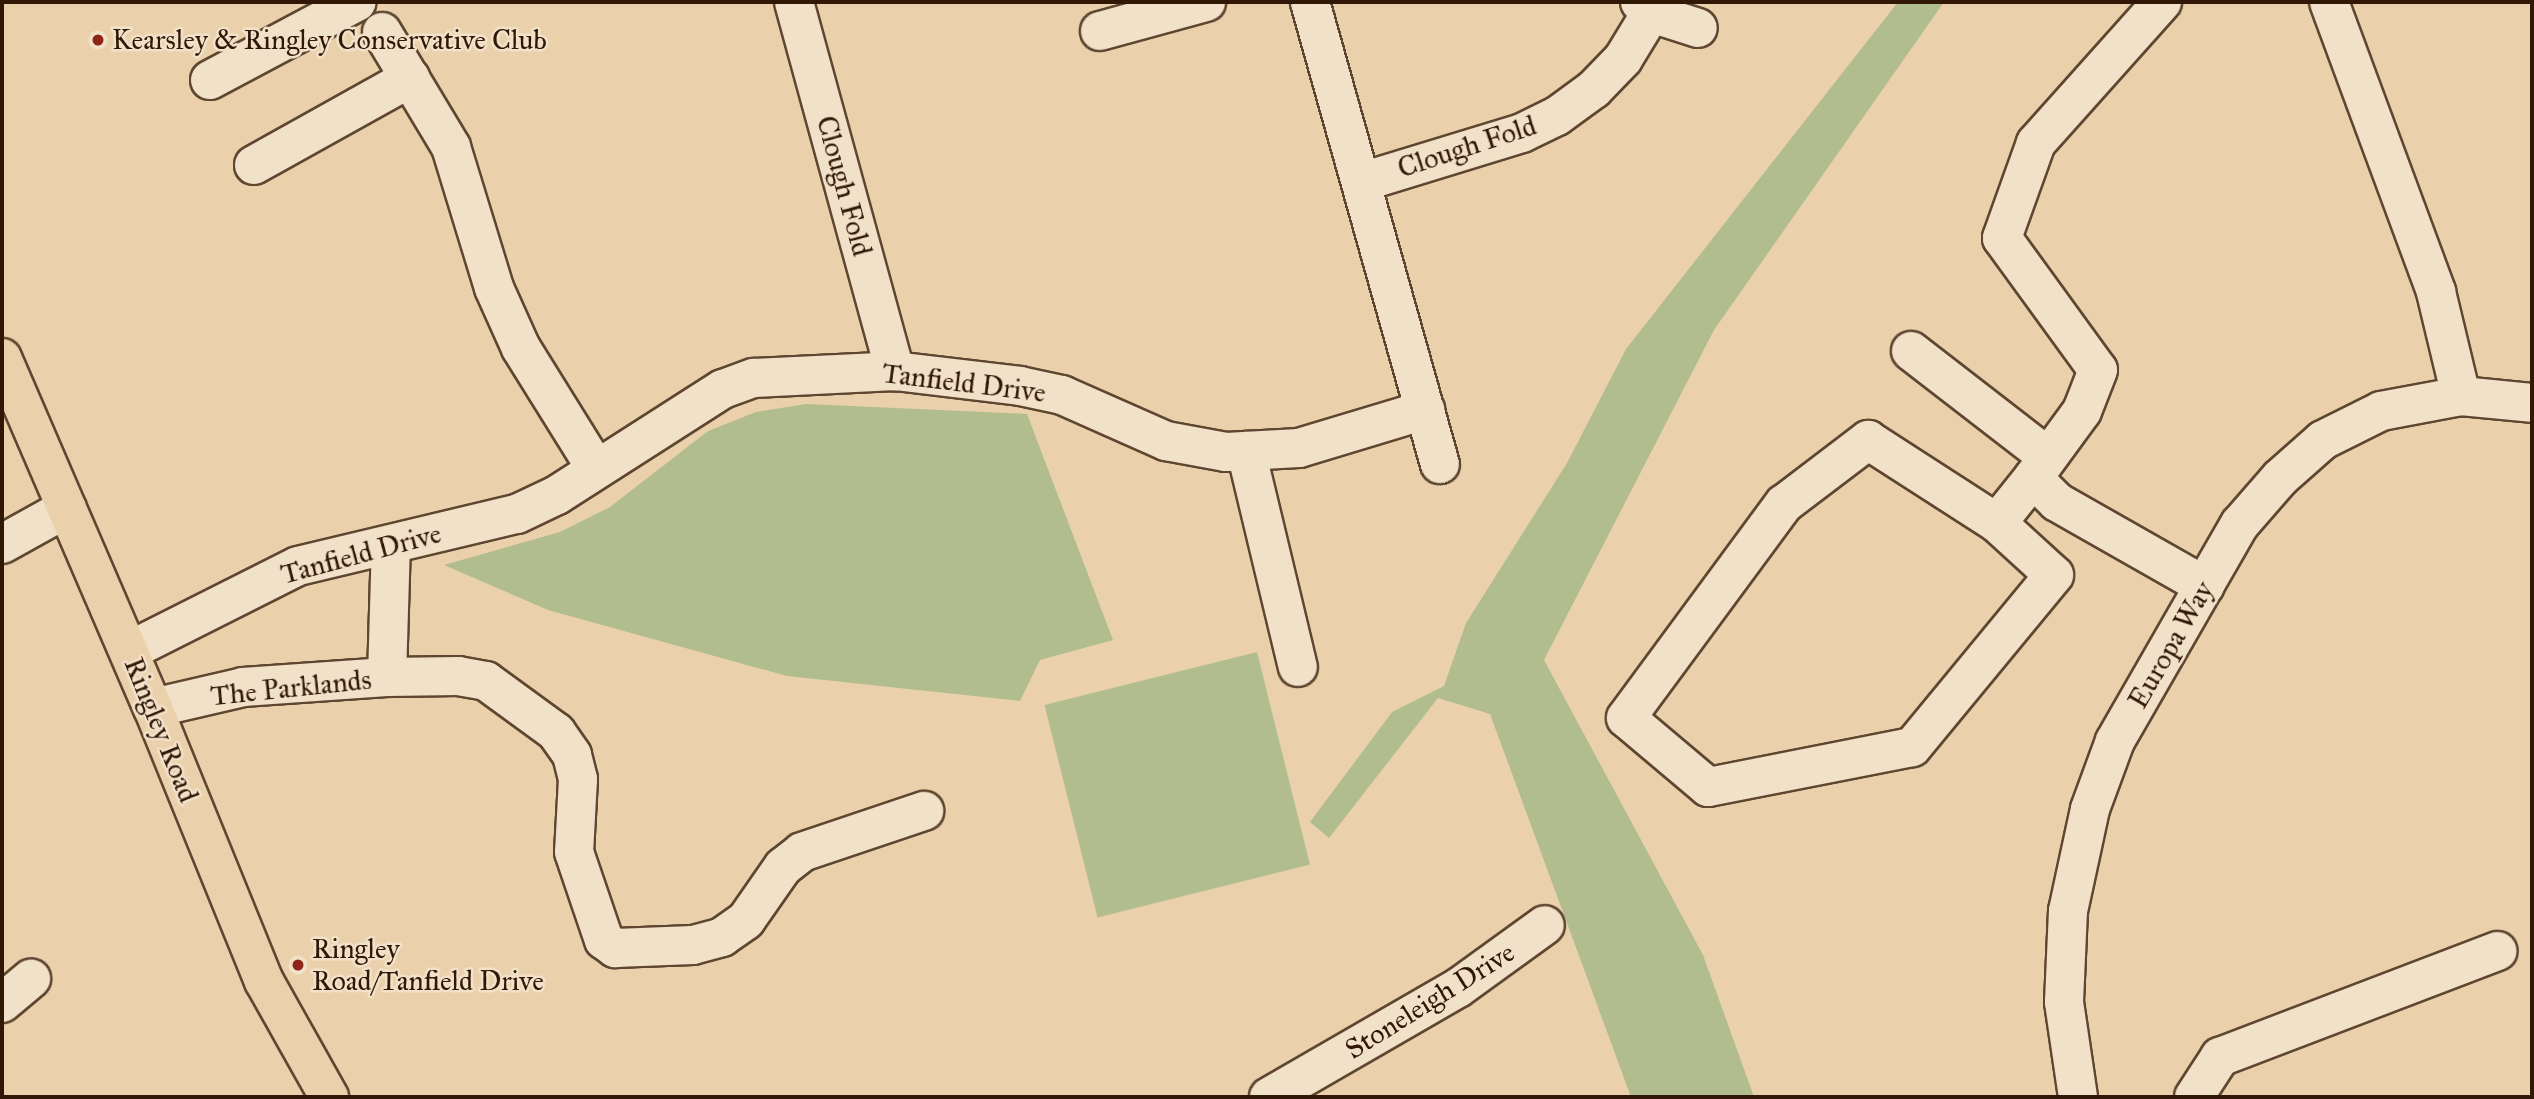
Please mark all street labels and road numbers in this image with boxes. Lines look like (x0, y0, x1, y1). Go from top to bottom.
street label: Clough Fold (1393, 109, 1541, 185)
street label: Clough Fold (809, 112, 879, 260)
street label: Tanfield Drive (880, 356, 1048, 410)
street label: Tanfield Drive (277, 516, 445, 592)
street label: Europa Way (2121, 575, 2221, 715)
street label: Ringley Road (117, 653, 205, 807)
street label: The Parklands (209, 663, 373, 713)
street label: Stoneleigh Drive (1339, 936, 1521, 1066)

